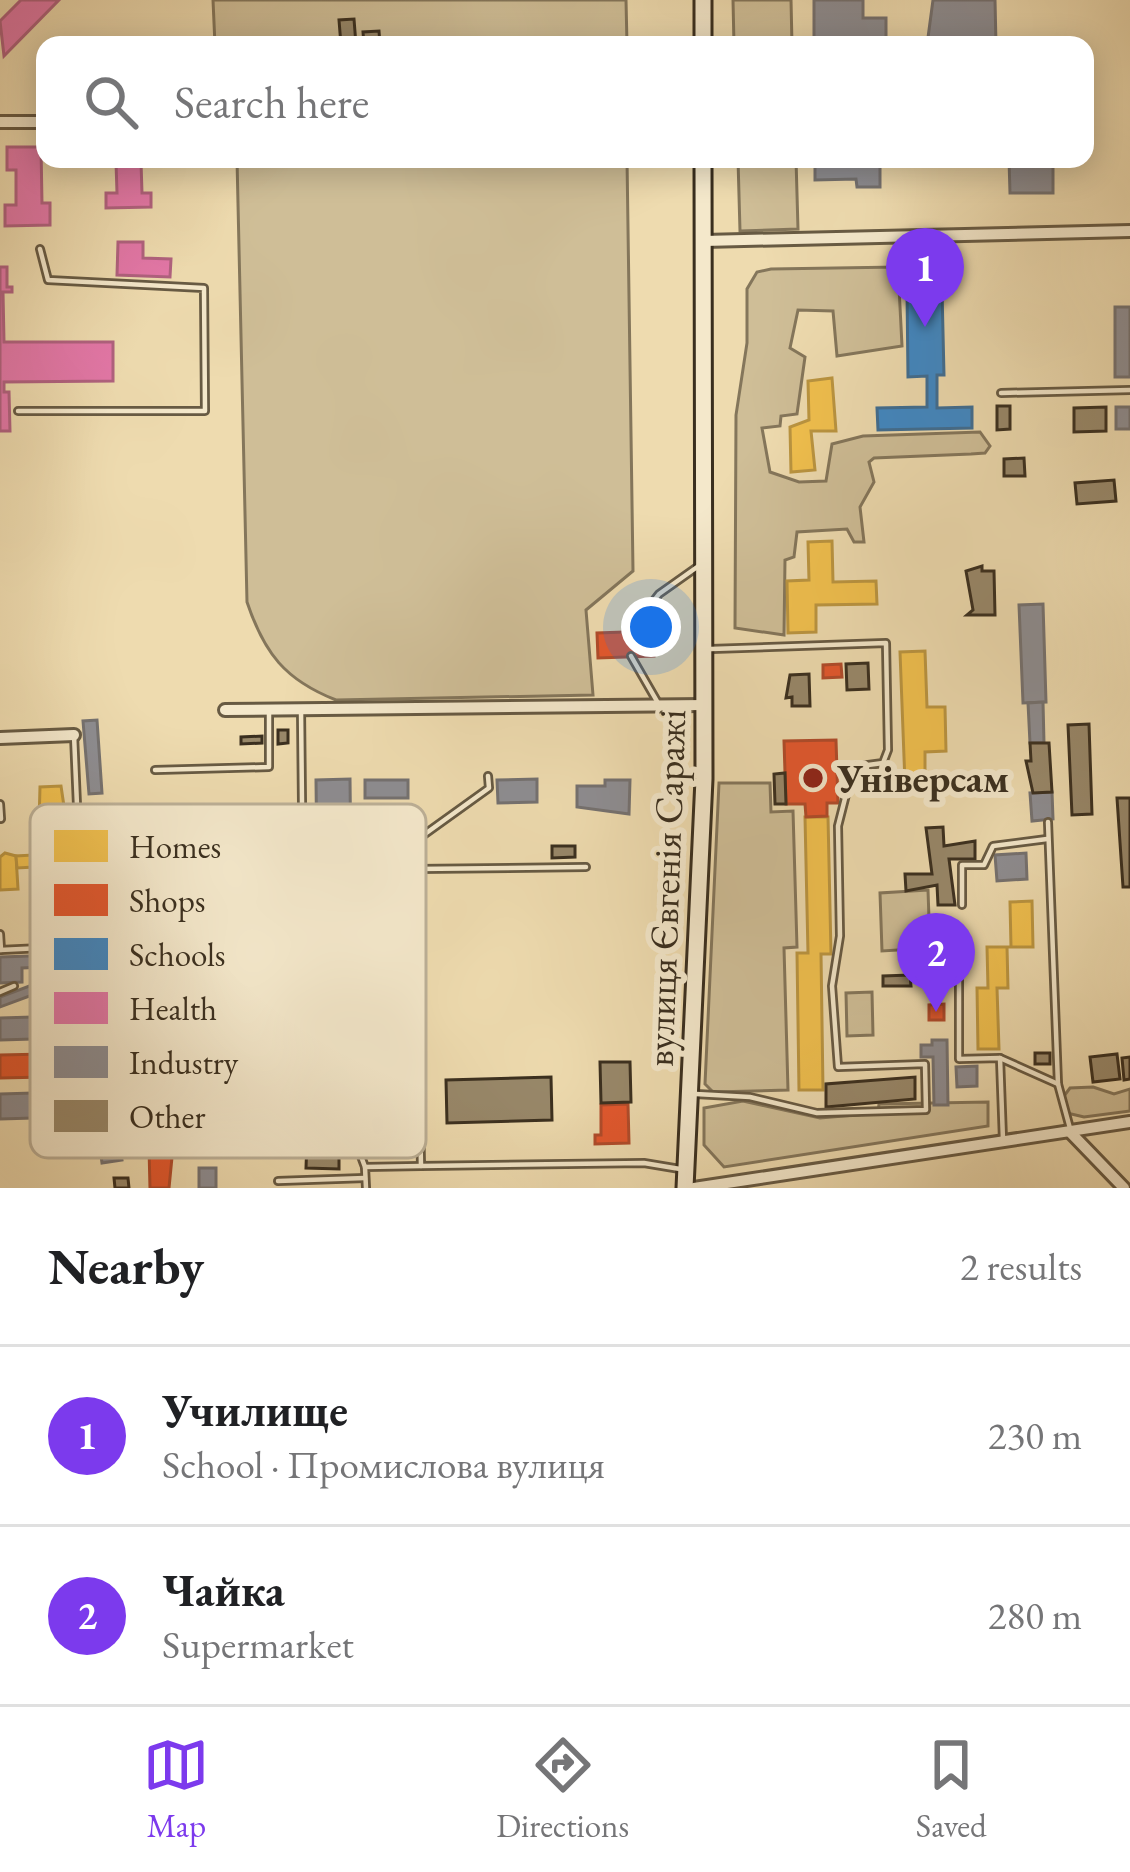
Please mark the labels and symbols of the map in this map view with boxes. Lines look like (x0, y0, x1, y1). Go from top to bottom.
pin: 1 (886, 228, 964, 327)
your location (621, 597, 681, 657)
street label: вулиця Євгенія Саражі (634, 709, 697, 1067)
place label: Універсам (836, 753, 1009, 804)
marker: Універсам (800, 765, 826, 791)
legend (30, 804, 426, 1158)
text: Homes (129, 825, 221, 868)
text: Shops (129, 879, 205, 922)
pin: 2 (897, 913, 975, 1012)
text: Schools (129, 933, 226, 976)
text: Health (129, 987, 217, 1030)
text: Industry (129, 1041, 239, 1084)
text: Other (129, 1095, 205, 1138)

